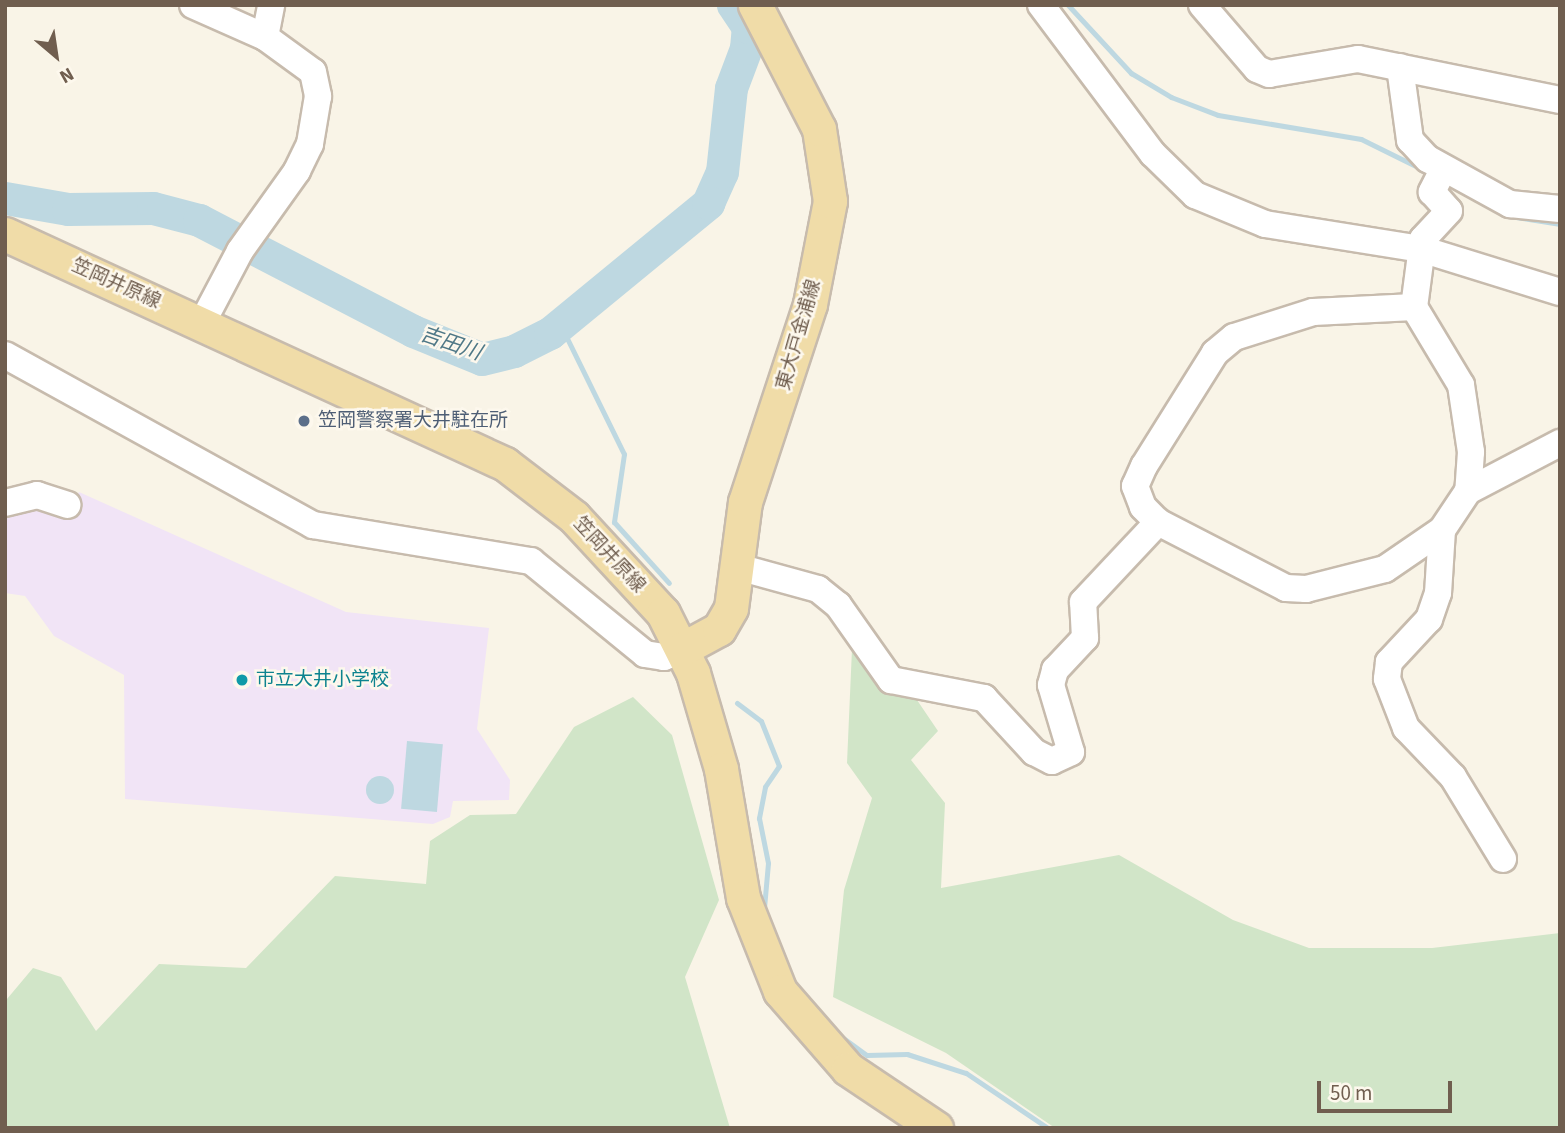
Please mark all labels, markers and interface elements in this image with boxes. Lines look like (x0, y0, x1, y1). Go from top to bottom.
north arrow (21, 21, 91, 91)
text: N (54, 60, 79, 90)
street label: 笠岡井原線 (68, 254, 164, 314)
street label: 東大戸金浦線 (772, 277, 826, 393)
water label: 吉田川 (417, 321, 485, 365)
place label: 笠岡警察署大井駐在所 (318, 410, 508, 432)
marker: 笠岡警察署大井駐在所 (296, 413, 312, 429)
street label: 笠岡井原線 (568, 512, 650, 598)
place label: 市立大井小学校 (256, 669, 389, 691)
marker: 市立大井小学校 (234, 672, 250, 688)
scale bar (1320, 1066, 1455, 1110)
text: 50 m (1330, 1078, 1372, 1108)

